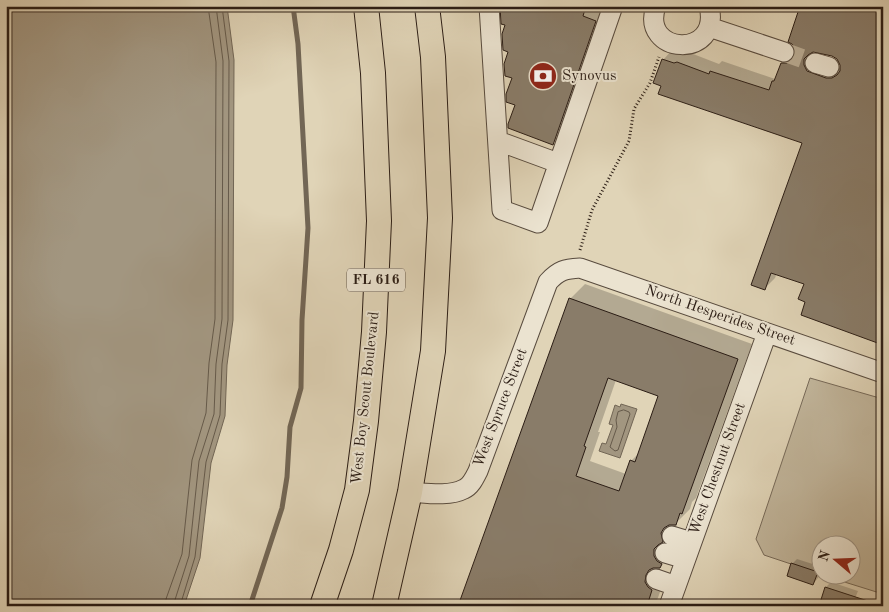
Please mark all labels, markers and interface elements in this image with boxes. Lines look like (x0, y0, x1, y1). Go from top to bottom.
bank icon: Synovus (528, 61, 558, 91)
place label: Synovus (562, 69, 617, 84)
road number: FL 616 (347, 268, 405, 292)
street label: North Hesperides Street (643, 283, 797, 349)
street label: West Boy Scout Boulevard (349, 311, 383, 485)
street label: West Spruce Street (471, 346, 531, 470)
street label: West Chestnut Street (687, 401, 749, 537)
north arrow (812, 534, 862, 584)
text: N (816, 548, 833, 563)

